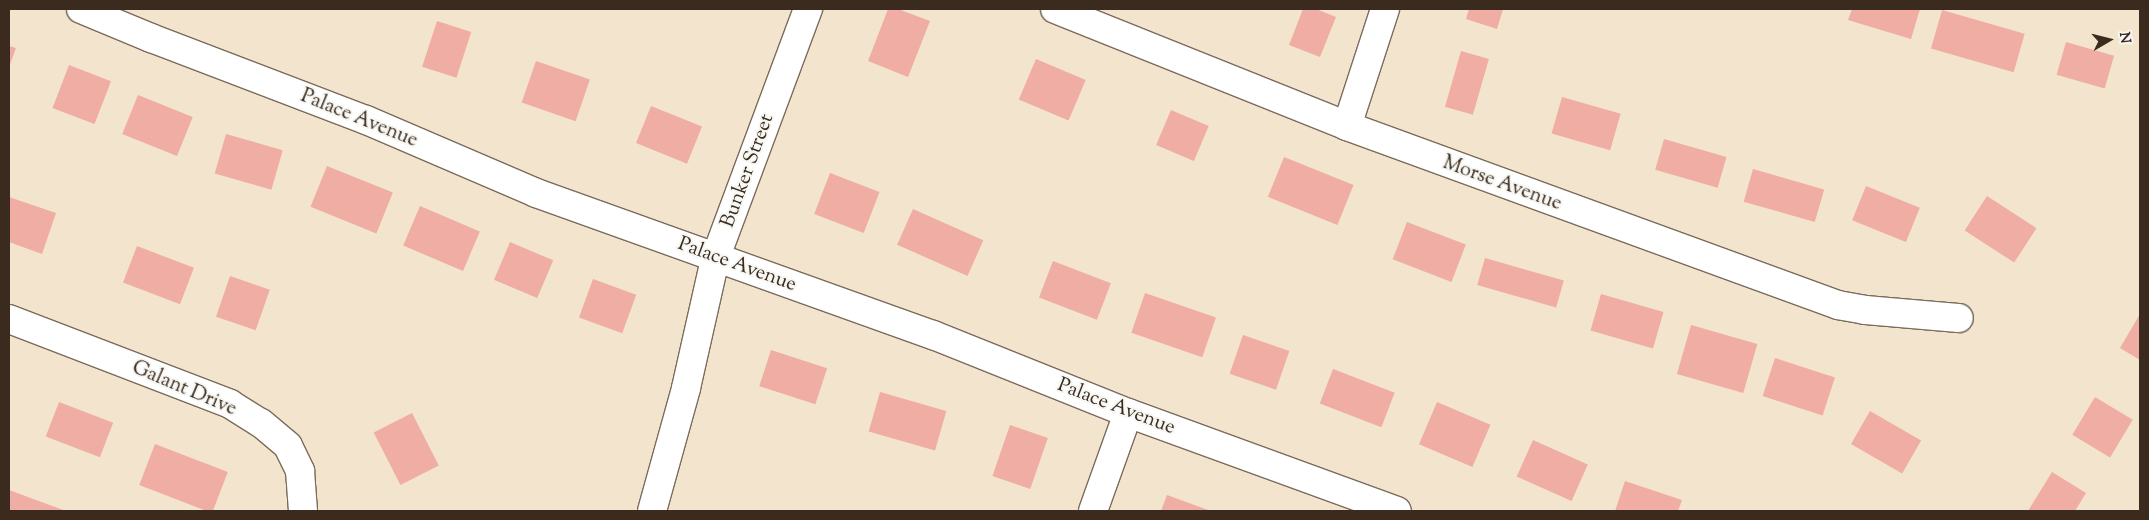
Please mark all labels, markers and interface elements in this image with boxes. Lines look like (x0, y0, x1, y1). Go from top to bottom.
north arrow (2084, 15, 2134, 65)
text: N (2113, 31, 2135, 45)
street label: Palace Avenue (297, 85, 421, 153)
street label: Bunker Street (716, 111, 780, 231)
street label: Morse Avenue (1439, 151, 1565, 217)
street label: Palace Avenue (675, 232, 799, 298)
street label: Galant Drive (128, 356, 240, 422)
street label: Palace Avenue (1054, 374, 1178, 440)

